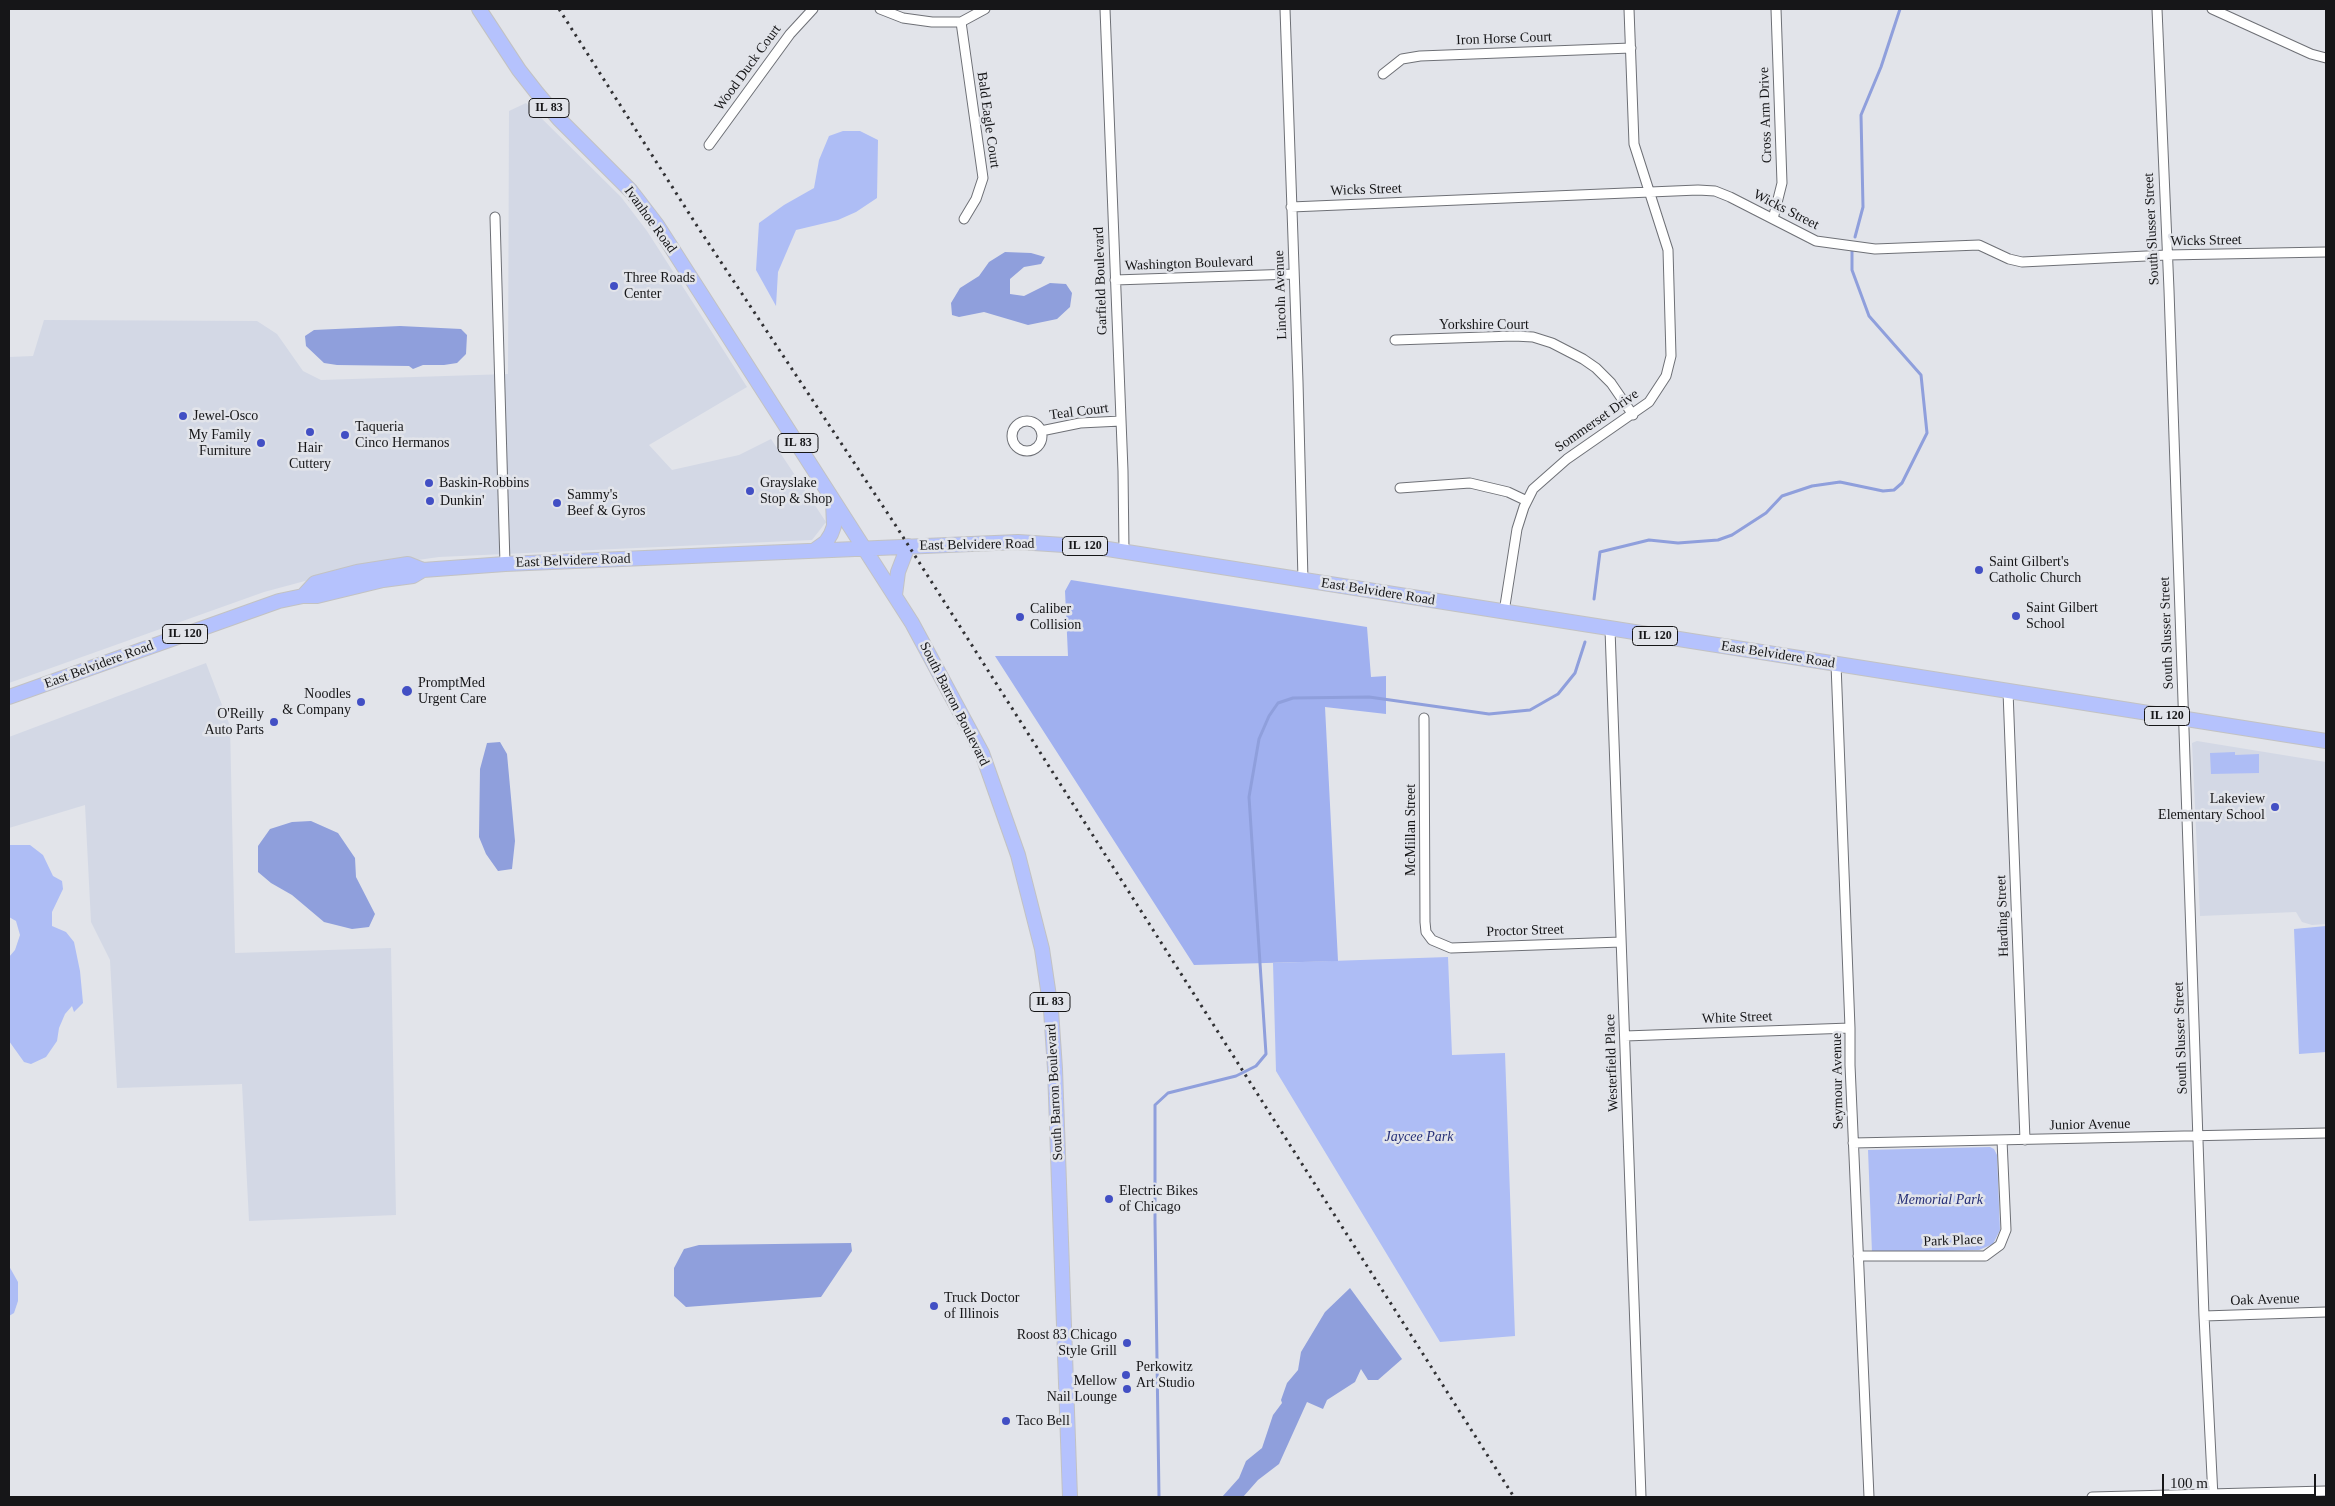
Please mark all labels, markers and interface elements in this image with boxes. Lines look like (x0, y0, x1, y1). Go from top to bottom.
street label: Wood Duck Court (711, 22, 785, 114)
street label: Iron Horse Court (1456, 29, 1552, 49)
street label: Cross Arm Drive (1756, 67, 1776, 163)
street label: Bald Eagle Court (973, 71, 1003, 169)
road number: IL 83 (529, 99, 569, 118)
street label: South Slusser Street (2141, 172, 2163, 286)
street label: Wicks Street (1330, 180, 1402, 200)
street label: Ivanhoe Road (620, 183, 680, 257)
street label: Wicks Street (1750, 186, 1822, 234)
street label: Garfield Boulevard (1091, 227, 1111, 335)
street label: Wicks Street (2170, 232, 2242, 250)
street label: Lincoln Avenue (1271, 250, 1291, 340)
street label: Washington Boulevard (1125, 253, 1253, 275)
place label: Three Roads Center (624, 270, 695, 302)
marker: Three Roads Center (608, 280, 620, 292)
street label: Yorkshire Court (1439, 317, 1529, 333)
street label: Sommerset Drive (1552, 386, 1642, 456)
street label: Teal Court (1049, 400, 1109, 424)
place label: Jewel-Osco (193, 408, 258, 424)
marker: Jewel-Osco (177, 410, 189, 422)
place label: Taqueria Cinco Hermanos (355, 419, 449, 452)
marker: Hair Cuttery (304, 426, 316, 438)
place label: My Family Furniture (188, 427, 251, 460)
marker: Taqueria Cinco Hermanos (339, 429, 351, 441)
road number: IL 83 (778, 433, 818, 452)
marker: My Family Furniture (255, 437, 267, 449)
place label: Hair Cuttery (289, 440, 331, 472)
place label: Baskin-Robbins (439, 475, 529, 491)
place label: Grayslake Stop & Shop (760, 475, 832, 508)
marker: Baskin-Robbins (423, 477, 435, 489)
marker: Grayslake Stop & Shop (744, 485, 756, 497)
place label: Sammy's Beef & Gyros (567, 487, 646, 520)
place label: Dunkin' (440, 493, 485, 509)
marker: Dunkin' (424, 495, 436, 507)
marker: Sammy's Beef & Gyros (551, 497, 563, 509)
street label: East Belvidere Road (919, 536, 1035, 554)
road number: IL 120 (1062, 536, 1108, 556)
street label: East Belvidere Road (515, 551, 631, 571)
place label: Saint Gilbert's Catholic Church (1989, 554, 2081, 586)
marker: Saint Gilbert's Catholic Church (1973, 564, 1985, 576)
street label: East Belvidere Road (1320, 575, 1436, 609)
street label: South Slusser Street (2157, 576, 2177, 690)
place label: Saint Gilbert School (2026, 600, 2098, 632)
place label: Caliber Collision (1030, 601, 1081, 634)
marker: Saint Gilbert School (2010, 610, 2022, 622)
marker: Caliber Collision (1014, 611, 1026, 623)
road number: IL 120 (162, 624, 208, 644)
road number: IL 120 (1632, 626, 1678, 646)
street label: East Belvidere Road (42, 637, 156, 693)
street label: East Belvidere Road (1720, 638, 1836, 672)
street label: South Barron Boulevard (915, 639, 993, 769)
place label: PromptMed Urgent Care (418, 675, 487, 708)
marker: PromptMed Urgent Care (400, 684, 414, 698)
place label: Noodles & Company (282, 686, 351, 719)
marker: Noodles & Company (355, 696, 367, 708)
place label: O'Reilly Auto Parts (204, 706, 264, 739)
road number: IL 120 (2144, 706, 2190, 726)
marker: O'Reilly Auto Parts (268, 716, 280, 728)
street label: McMillan Street (1403, 784, 1419, 876)
place label: Lakeview Elementary School (2158, 791, 2265, 824)
marker: Lakeview Elementary School (2269, 801, 2281, 813)
street label: Harding Street (1993, 875, 2013, 957)
street label: Proctor Street (1486, 921, 1564, 941)
street label: South Slusser Street (2171, 981, 2191, 1095)
road number: IL 83 (1030, 992, 1070, 1012)
street label: White Street (1702, 1008, 1772, 1028)
street label: Westerfield Place (1602, 1014, 1622, 1112)
street label: South Barron Boulevard (1043, 1023, 1067, 1161)
street label: Seymour Avenue (1829, 1033, 1847, 1129)
street label: Junior Avenue (2049, 1116, 2131, 1134)
park label: Jaycee Park (1385, 1129, 1453, 1145)
place label: Electric Bikes of Chicago (1119, 1183, 1198, 1216)
park label: Memorial Park (1897, 1192, 1983, 1208)
marker: Electric Bikes of Chicago (1103, 1193, 1115, 1205)
street label: Park Place (1923, 1232, 1983, 1250)
place label: Truck Doctor of Illinois (944, 1290, 1019, 1322)
street label: Oak Avenue (2230, 1290, 2300, 1310)
marker: Truck Doctor of Illinois (928, 1300, 940, 1312)
place label: Roost 83 Chicago Style Grill (1017, 1327, 1117, 1360)
marker: Roost 83 Chicago Style Grill (1121, 1337, 1133, 1349)
place label: Perkowitz Art Studio (1136, 1359, 1195, 1391)
marker: Perkowitz Art Studio (1120, 1369, 1132, 1381)
place label: Mellow Nail Lounge (1047, 1373, 1117, 1405)
marker: Mellow Nail Lounge (1121, 1383, 1133, 1395)
place label: Taco Bell (1016, 1413, 1070, 1429)
marker: Taco Bell (1000, 1415, 1012, 1427)
scale bar (2165, 1464, 2319, 1496)
text: 100 m (2170, 1475, 2208, 1491)

